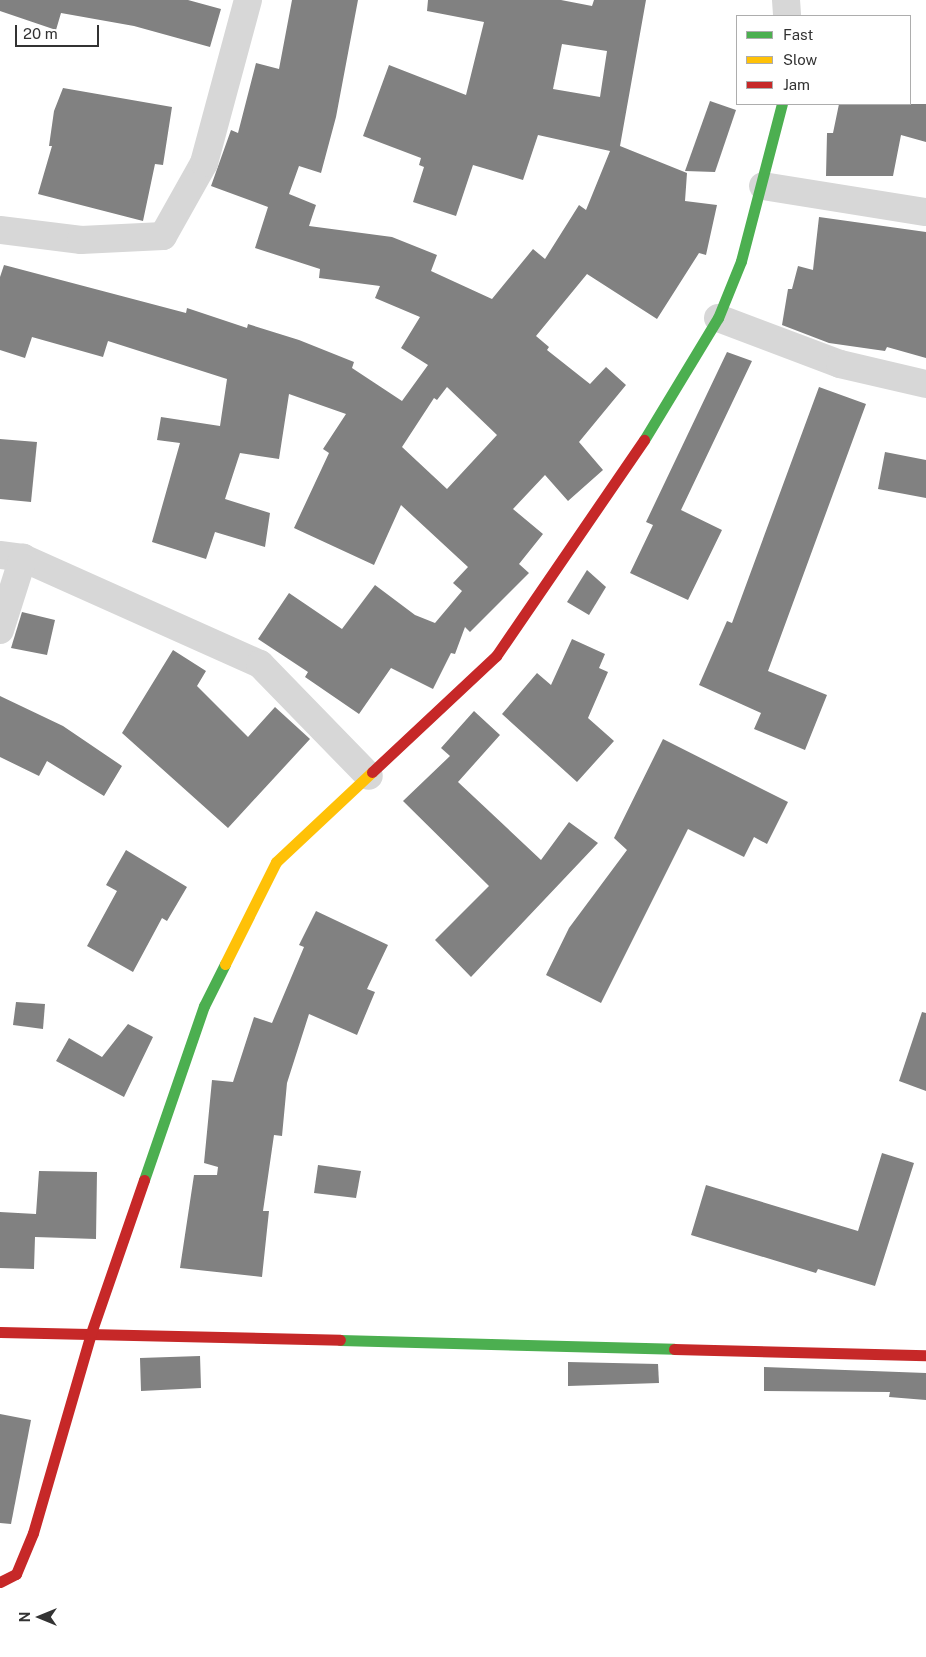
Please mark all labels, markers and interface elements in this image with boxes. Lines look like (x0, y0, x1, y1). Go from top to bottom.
scale bar (18, 15, 101, 47)
legend (736, 15, 911, 105)
text: 20 m (23, 25, 58, 42)
text: Fast (783, 26, 813, 43)
text: Slow (783, 51, 817, 68)
text: Jam (783, 76, 810, 93)
north arrow (15, 1592, 65, 1642)
text: N (17, 1612, 33, 1622)

